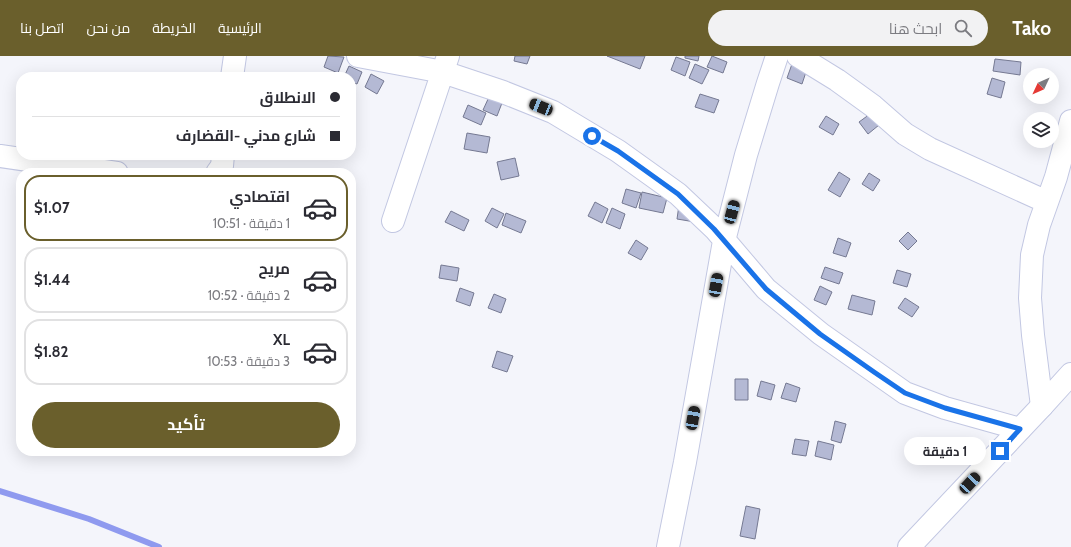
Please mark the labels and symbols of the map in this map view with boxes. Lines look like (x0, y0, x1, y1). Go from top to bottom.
north arrow (1023, 68, 1059, 104)
car (528, 97, 554, 117)
route start (583, 127, 601, 145)
car (723, 199, 741, 225)
car (708, 272, 724, 298)
car (685, 405, 701, 431)
callout: 1 دقيقة (904, 437, 986, 465)
route end (991, 442, 1009, 460)
car (957, 470, 983, 496)

